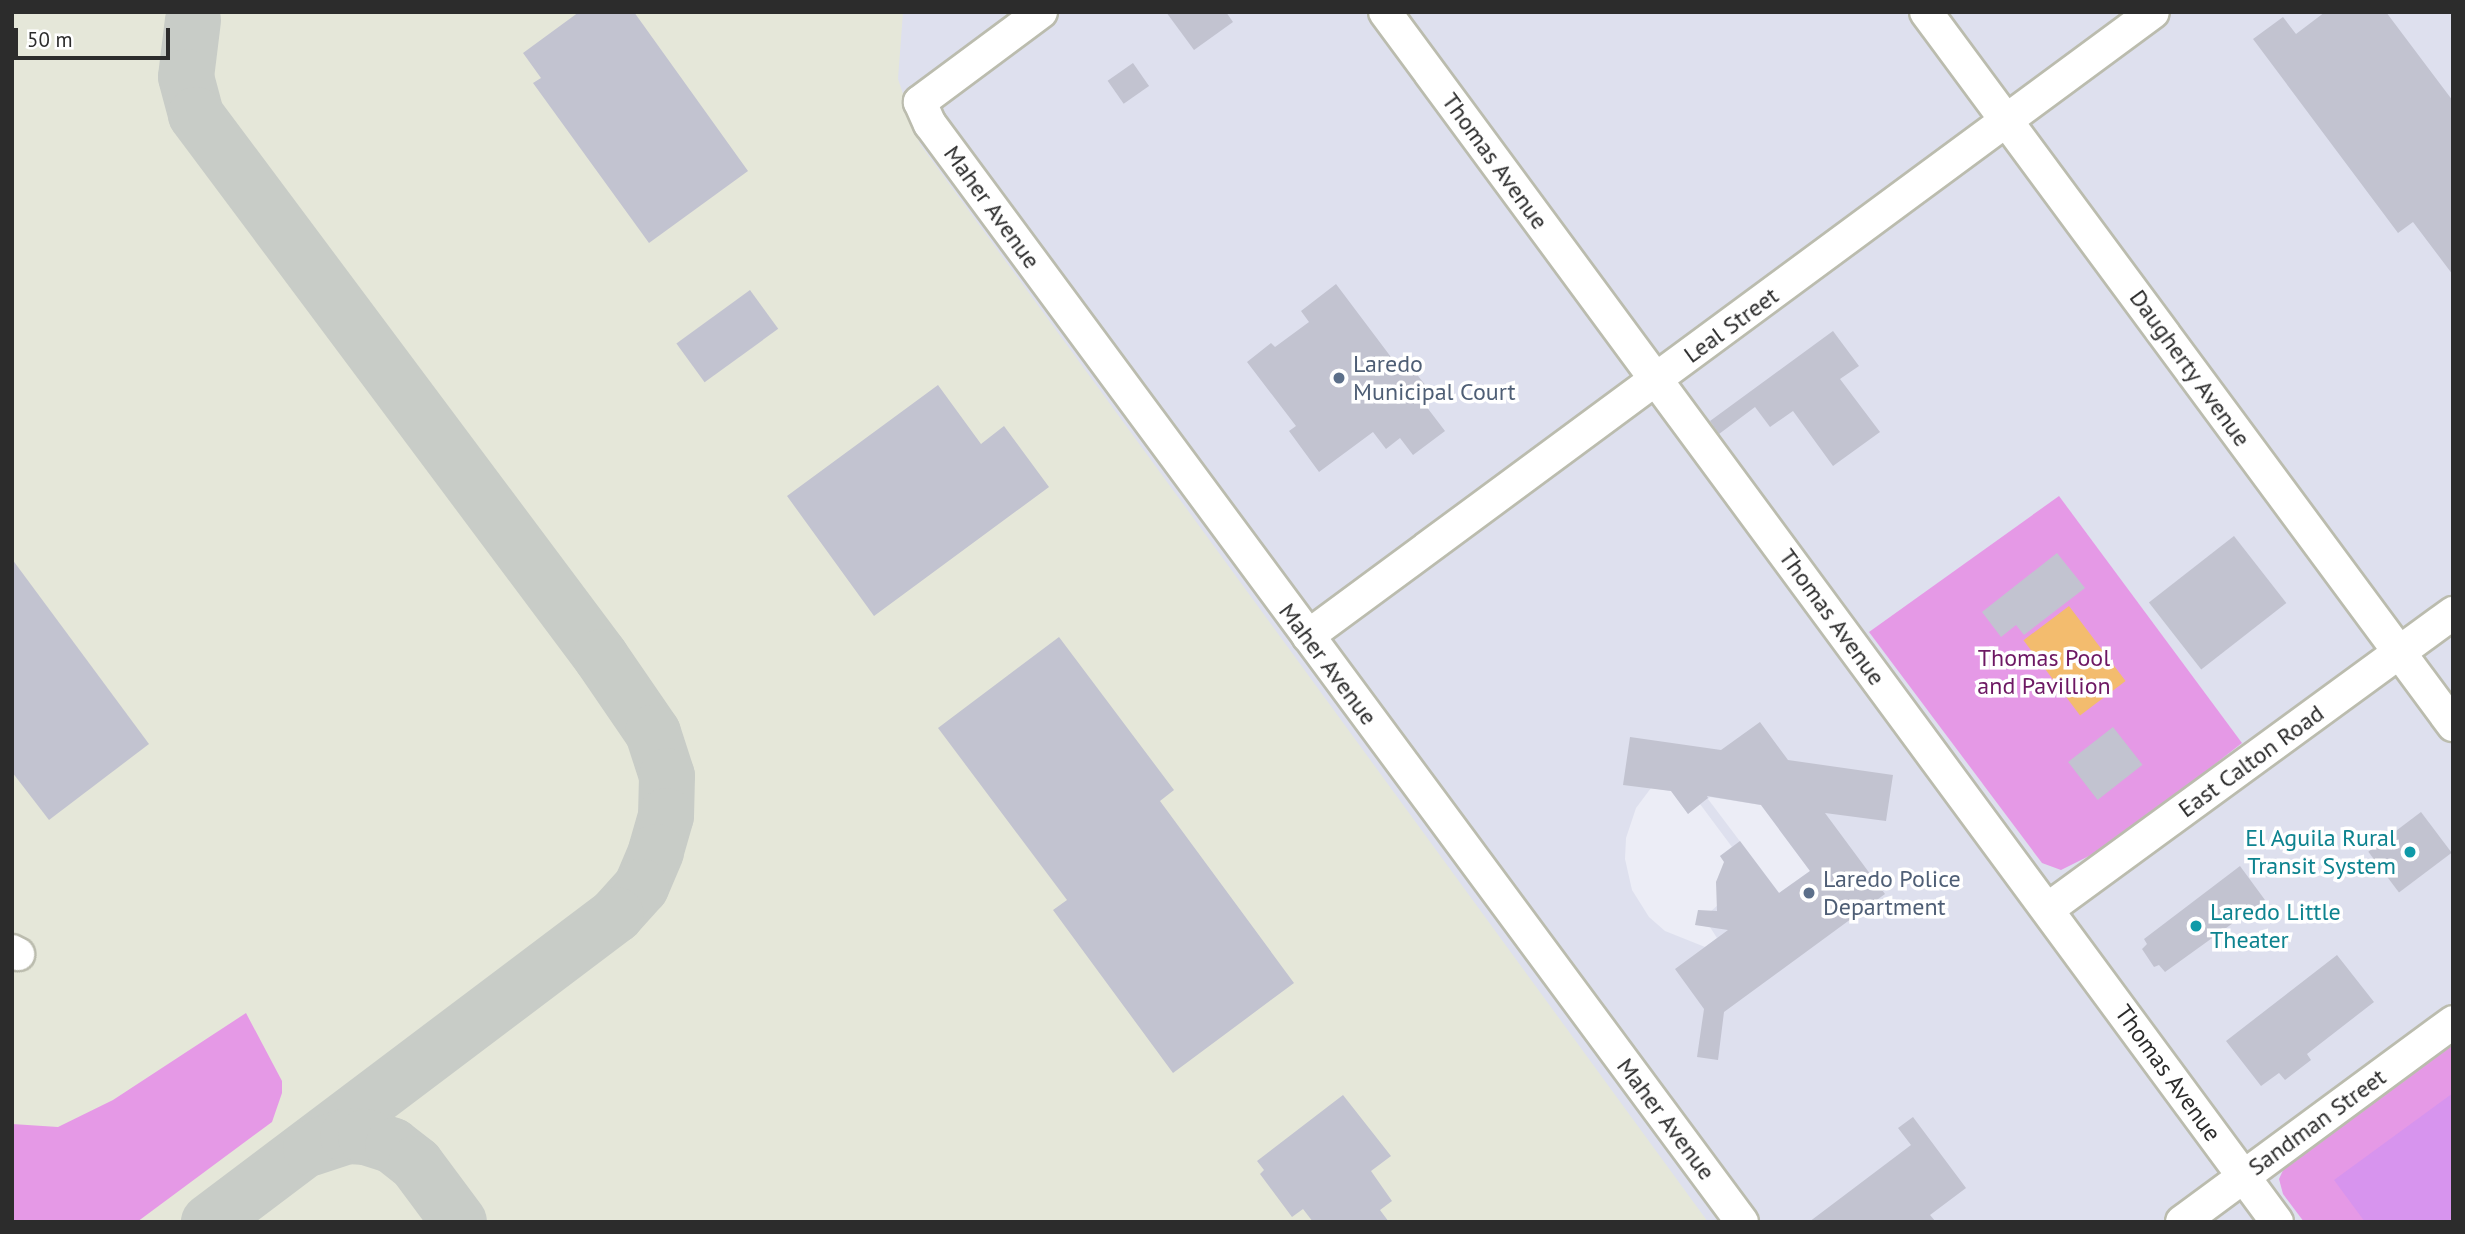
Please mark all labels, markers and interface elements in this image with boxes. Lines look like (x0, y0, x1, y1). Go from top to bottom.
scale bar (18, 14, 173, 58)
text: 50 m (27, 26, 73, 53)
street label: Thomas Avenue (1436, 87, 1554, 235)
street label: Maher Avenue (938, 140, 1046, 274)
street label: Leal Street (1678, 281, 1784, 369)
street label: Daugherty Avenue (2123, 283, 2257, 453)
place label: Laredo Municipal Court (1353, 350, 1516, 406)
marker: Laredo Municipal Court (1331, 370, 1347, 386)
street label: Thomas Avenue (1773, 543, 1891, 691)
street label: Maher Avenue (1273, 597, 1383, 731)
park label: Thomas Pool and Pavillion (1977, 644, 2111, 700)
street label: East Calton Road (2173, 699, 2329, 823)
place label: El Aguila Rural Transit System (2244, 824, 2396, 880)
marker: El Aguila Rural Transit System (2402, 844, 2418, 860)
place label: Laredo Police Department (1823, 865, 1961, 921)
marker: Laredo Police Department (1801, 885, 1817, 901)
place label: Laredo Little Theater (2210, 898, 2341, 954)
marker: Laredo Little Theater (2188, 918, 2204, 934)
street label: Thomas Avenue (2109, 999, 2227, 1147)
street label: Maher Avenue (1611, 1052, 1721, 1186)
street label: Sandman Street (2243, 1062, 2391, 1182)

